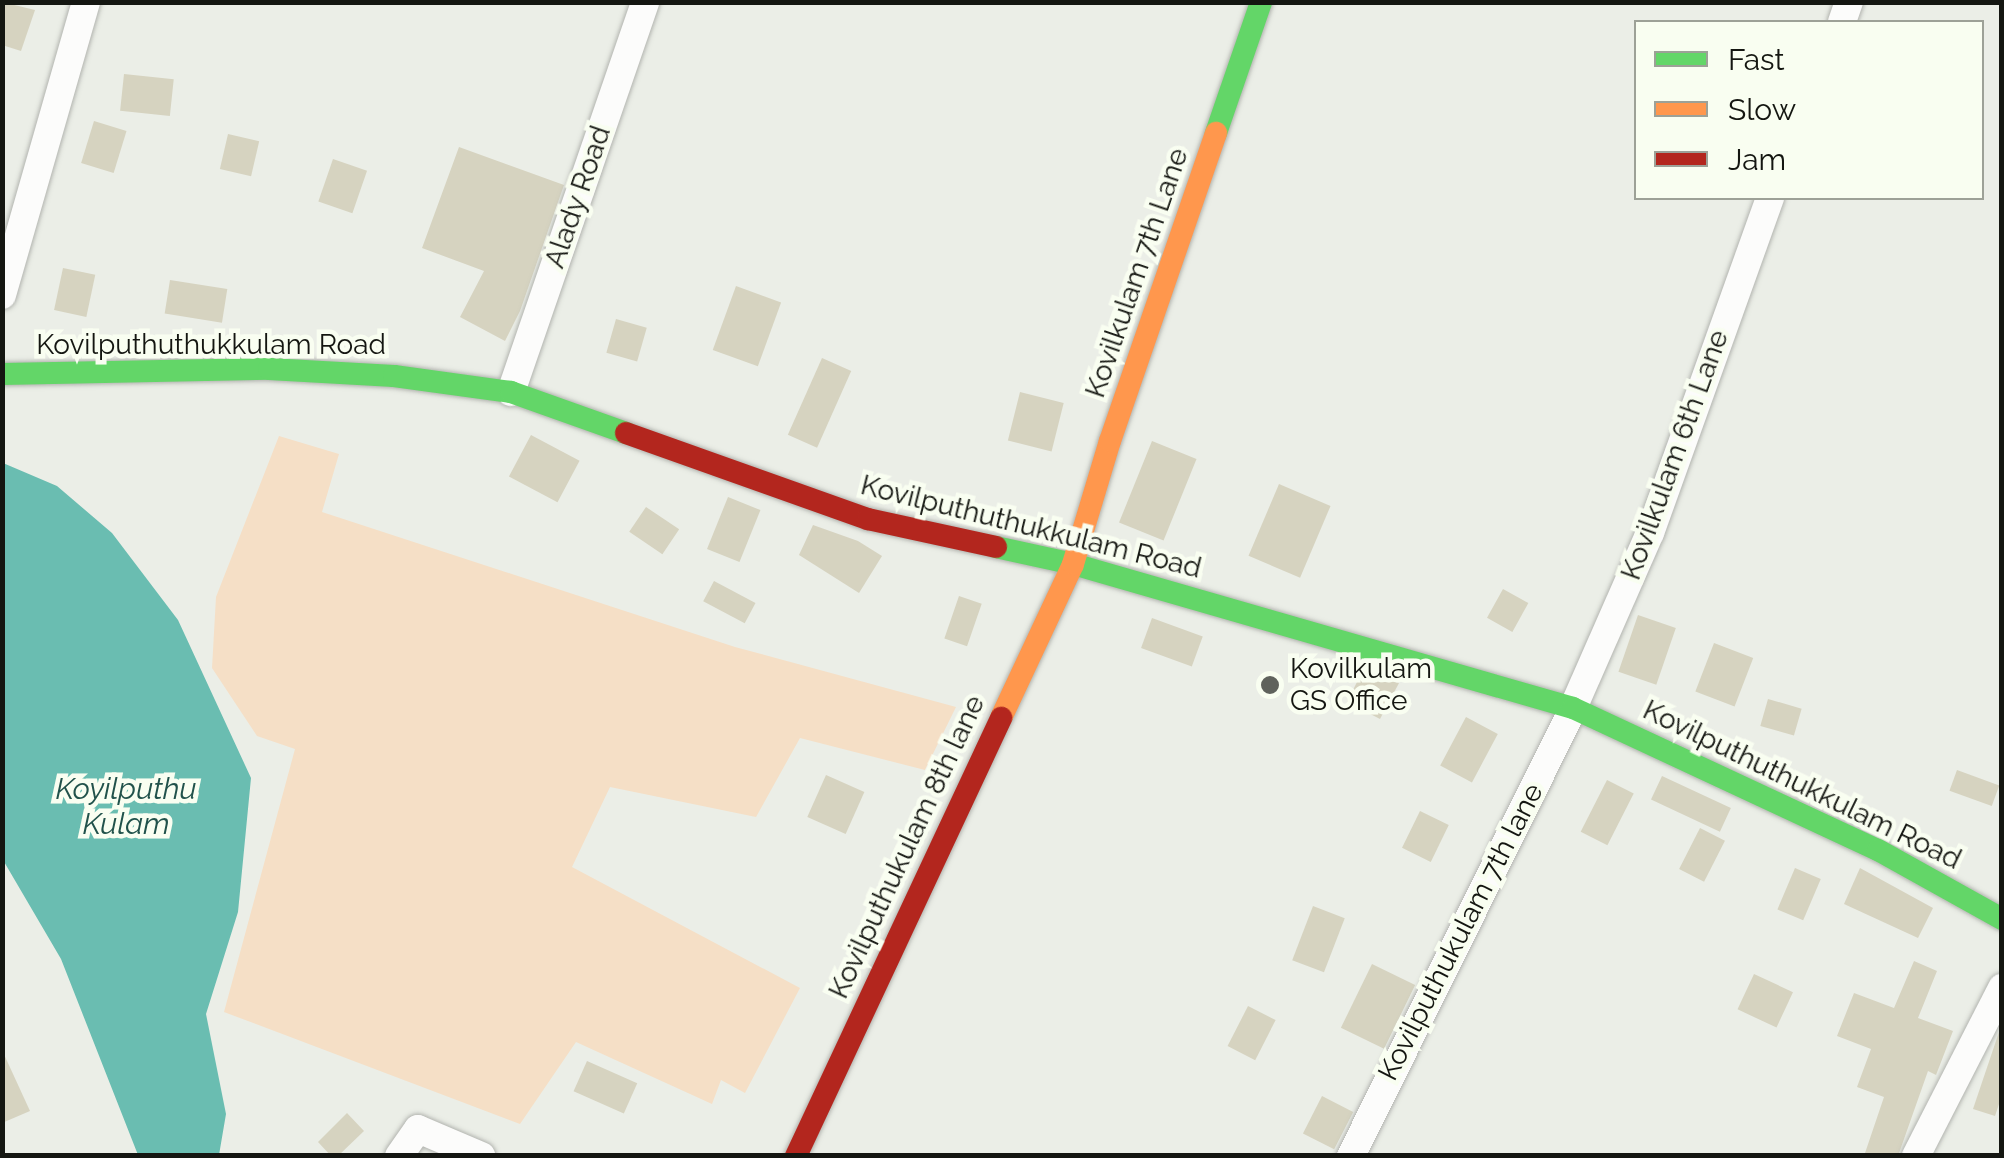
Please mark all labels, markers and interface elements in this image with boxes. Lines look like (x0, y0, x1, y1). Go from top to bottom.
legend (1634, 20, 1984, 200)
text: Fast (1728, 42, 1785, 77)
text: Slow (1728, 92, 1796, 127)
street label: Alady Road (538, 121, 618, 273)
text: Jam (1728, 142, 1786, 177)
street label: Kovilkulam 7th Lane (1079, 144, 1195, 402)
street label: Kovilkulam 6th Lane (1614, 326, 1736, 584)
street label: Kovilputhuthukkulam Road (36, 328, 386, 362)
street label: Kovilputhuthukkulam Road (857, 468, 1205, 586)
place label: Kovilkulam GS Office (1290, 652, 1432, 718)
marker: Kovilkulam GS Office (1259, 674, 1281, 696)
street label: Kovilputhukulam 8th lane (822, 690, 992, 1004)
street label: Kovilputhuthukkulam Road (1637, 693, 1967, 877)
water label: Koyilputhu Kulam (55, 771, 197, 842)
street label: Kovilputhukulam 7th lane (1371, 778, 1551, 1086)

